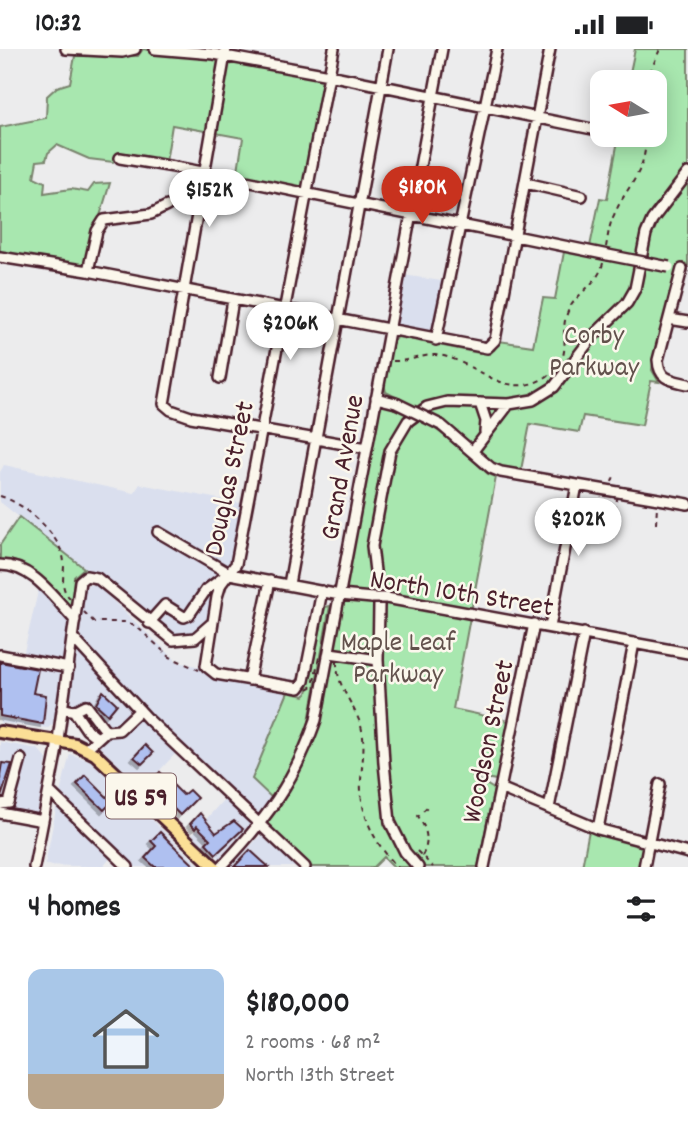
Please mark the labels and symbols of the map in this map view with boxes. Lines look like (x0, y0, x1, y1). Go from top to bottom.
north arrow (590, 70, 667, 147)
pin: $180K (373, 167, 471, 226)
pin: $152K (160, 169, 258, 229)
pin: $206K (241, 303, 339, 362)
park label: Corby Parkway (549, 318, 640, 390)
street label: Grand Avenue (312, 392, 377, 544)
street label: Douglas Street (196, 398, 268, 560)
pin: $202K (529, 498, 627, 558)
street label: North 10th Street (367, 562, 556, 630)
park label: Maple Leaf Parkway (341, 625, 456, 697)
street label: Woodson Street (454, 657, 528, 827)
road number: US 59 (106, 773, 176, 818)

